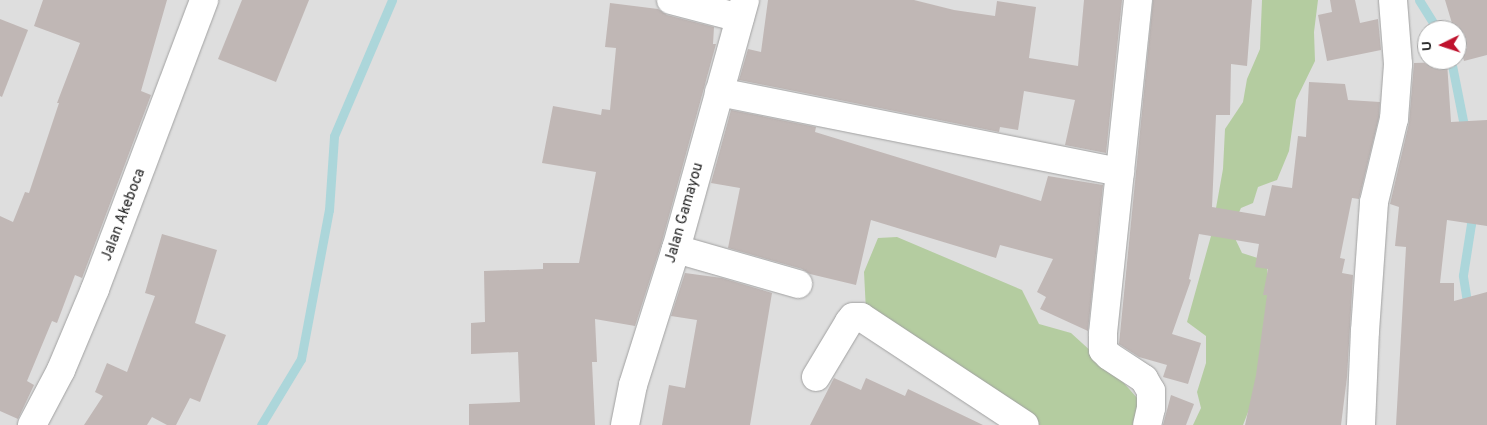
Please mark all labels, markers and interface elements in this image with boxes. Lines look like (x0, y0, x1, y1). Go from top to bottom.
north arrow (1417, 20, 1467, 70)
text: U (1419, 40, 1436, 52)
street label: Jalan Gamayou (662, 161, 708, 265)
street label: Jalan Akeboca (98, 166, 150, 264)

